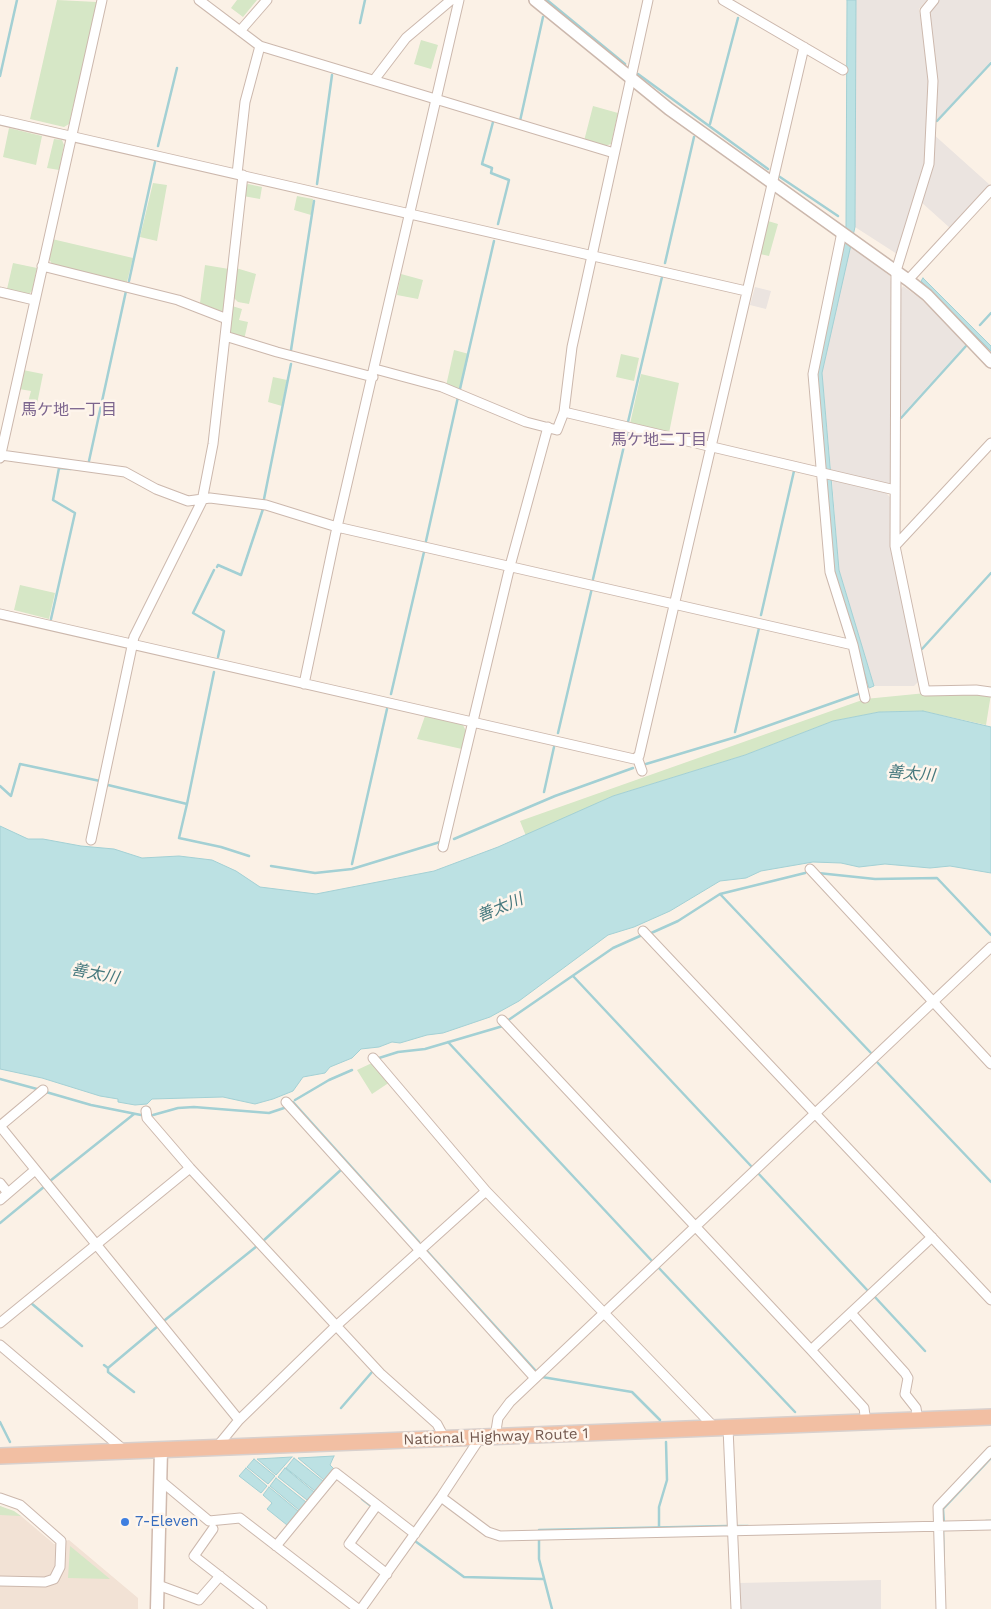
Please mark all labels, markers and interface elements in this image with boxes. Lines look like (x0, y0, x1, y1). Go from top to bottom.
district label: 馬ケ地一丁目 (21, 400, 117, 420)
district label: 馬ケ地二丁目 (611, 430, 707, 450)
water label: 善太川 (886, 762, 936, 786)
water label: 善太川 (474, 890, 526, 926)
water label: 善太川 (70, 960, 120, 988)
street label: National Highway Route 1 (403, 1425, 589, 1449)
place label: 7-Eleven (135, 1513, 199, 1531)
marker: 7-Eleven (119, 1516, 131, 1528)

